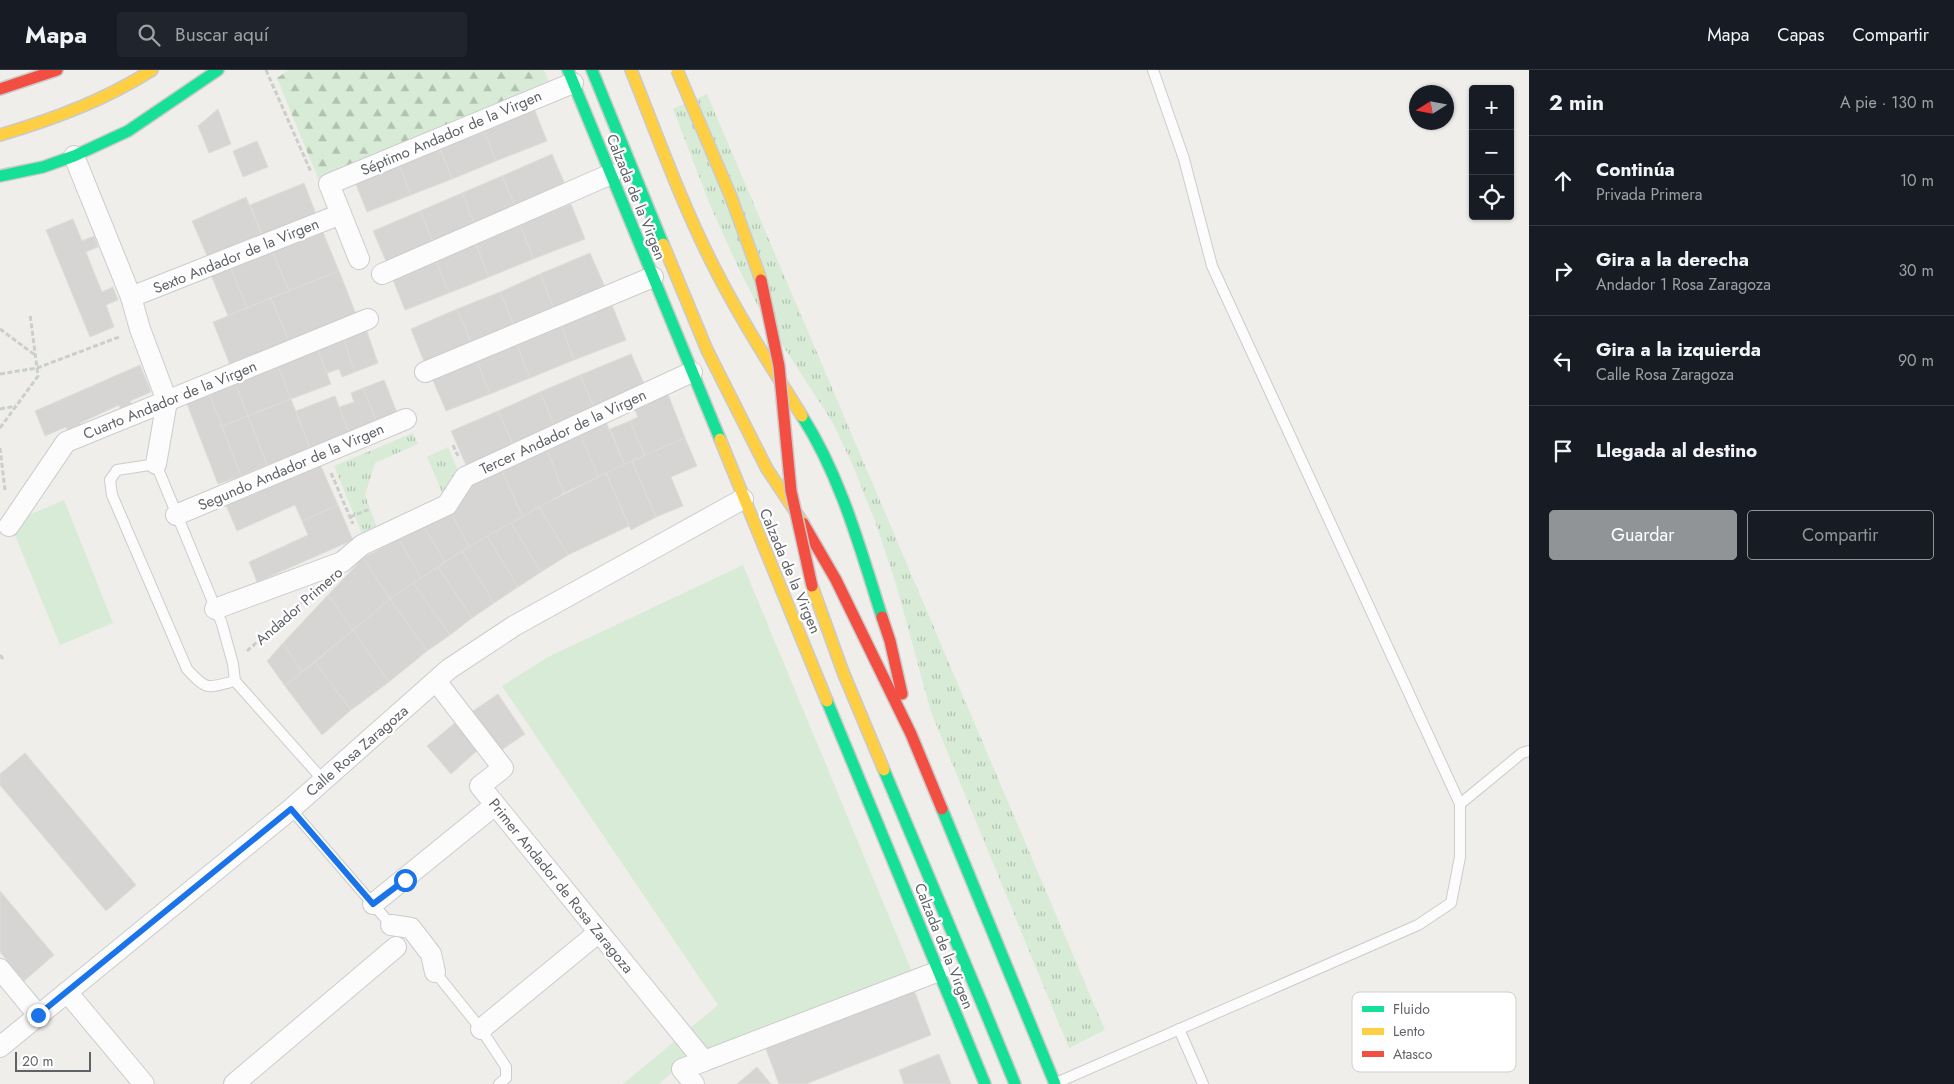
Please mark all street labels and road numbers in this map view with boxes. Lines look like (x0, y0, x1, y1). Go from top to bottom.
street label: Séptimo Andador de la Virgen (357, 85, 545, 181)
street label: Calzada de la Virgen (601, 131, 671, 263)
street label: Sexto Andador de la Virgen (150, 213, 322, 299)
street label: Cuarto Andador de la Virgen (80, 355, 260, 445)
street label: Tercer Andador de la Virgen (476, 384, 650, 480)
street label: Segundo Andador de la Virgen (195, 418, 387, 516)
street label: Calzada de la Virgen (754, 505, 826, 637)
street label: Andador Primero (250, 562, 348, 650)
street label: Calle Rosa Zaragoza (301, 700, 413, 802)
street label: Primer Andador de Rosa Zaragoza (483, 794, 639, 978)
street label: Calzada de la Virgen (909, 880, 979, 1012)

